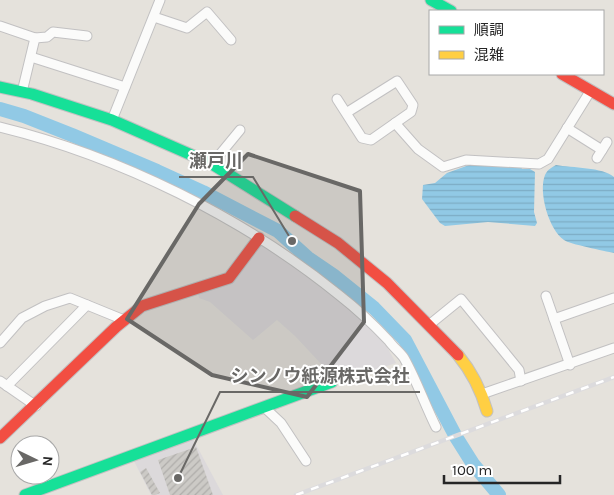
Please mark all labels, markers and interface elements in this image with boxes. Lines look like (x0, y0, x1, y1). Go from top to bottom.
legend (429, 10, 604, 75)
text: 順調 (474, 21, 504, 39)
text: 混雑 (474, 46, 504, 64)
callout: 瀬戸川 (179, 144, 253, 177)
text: 瀬戸川 (189, 150, 243, 172)
callout: シンノウ紙源株式会社 (220, 359, 420, 392)
text: シンノウ紙源株式会社 (230, 365, 410, 387)
north arrow (10, 435, 60, 485)
scale bar (444, 452, 560, 484)
text: N (39, 455, 56, 467)
text: 100 m (452, 461, 492, 479)

